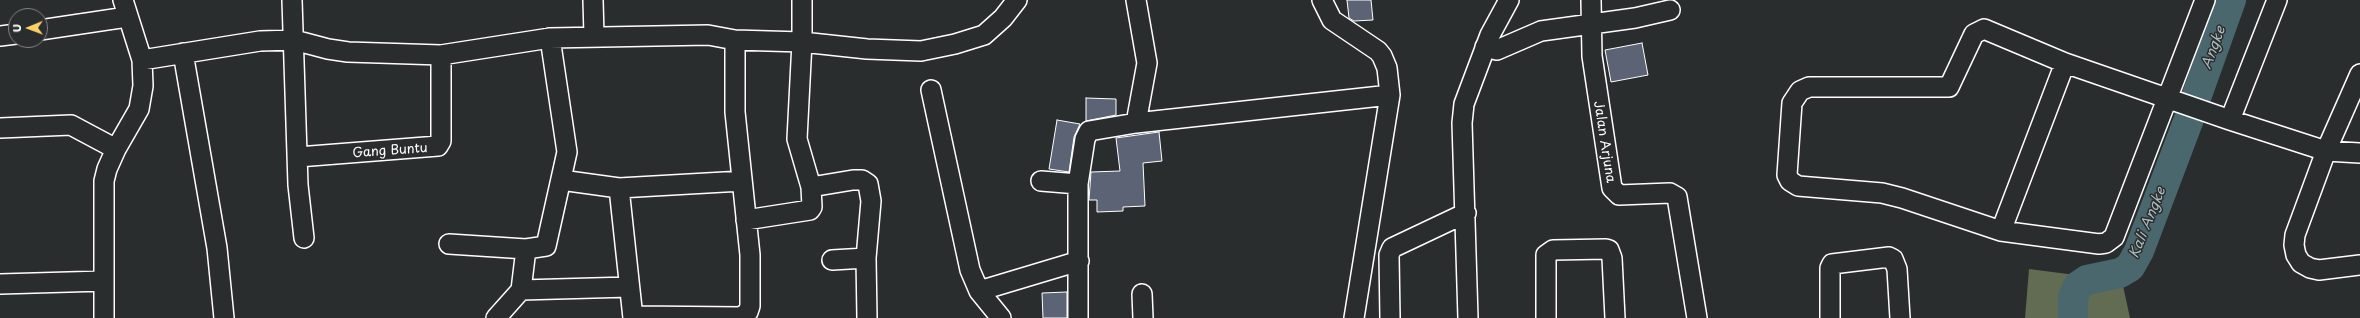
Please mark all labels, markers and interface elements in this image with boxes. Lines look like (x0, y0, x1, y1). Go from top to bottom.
north arrow (8, 8, 48, 48)
text: U (8, 24, 25, 33)
water label: Angke (2199, 24, 2229, 72)
street label: Jalan Arjuna (1590, 100, 1618, 184)
street label: Gang Buntu (352, 141, 428, 161)
water label: Kali Angke (2126, 185, 2170, 261)

